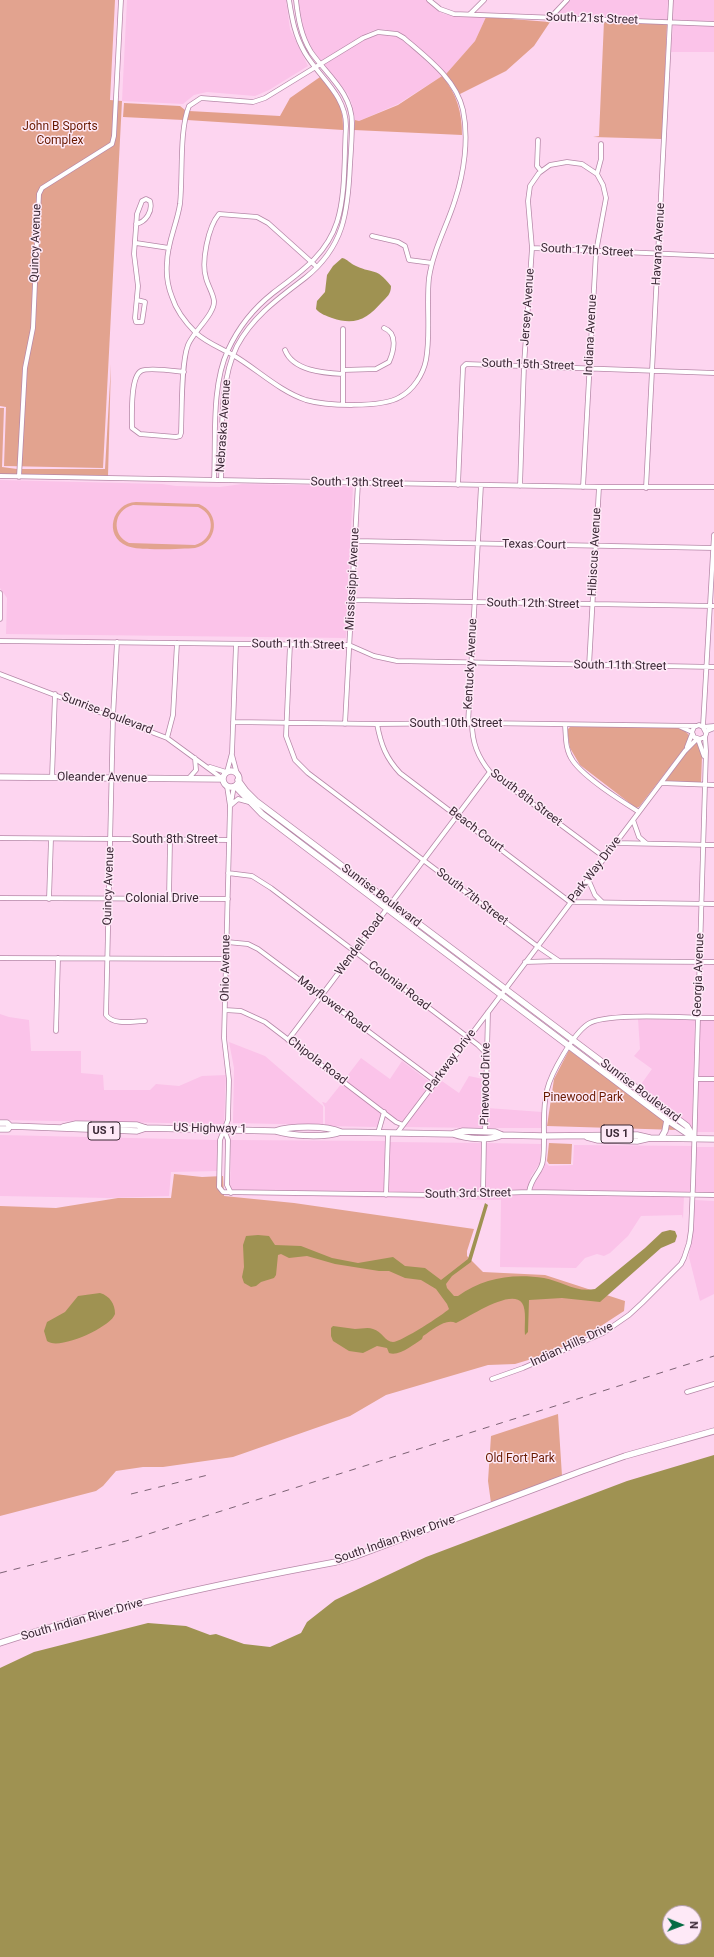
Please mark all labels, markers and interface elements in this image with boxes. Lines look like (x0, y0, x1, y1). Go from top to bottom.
street label: South 21st Street (546, 10, 638, 28)
park label: John B Sports Complex (22, 120, 98, 148)
street label: Havana Avenue (650, 202, 668, 286)
street label: Quincy Avenue (27, 203, 45, 283)
street label: South 17th Street (540, 241, 634, 261)
street label: Jersey Avenue (518, 268, 538, 346)
street label: Indiana Avenue (582, 294, 600, 376)
street label: South 15th Street (481, 356, 575, 374)
street label: Nebraska Avenue (214, 379, 234, 473)
street label: South 13th Street (311, 475, 403, 491)
street label: Hibiscus Avenue (585, 507, 605, 597)
street label: Mississippi Avenue (343, 527, 363, 631)
street label: Texas Court (502, 537, 566, 553)
street label: South 12th Street (487, 596, 579, 612)
street label: Kentucky Avenue (461, 618, 481, 710)
street label: South 11th Street (252, 637, 344, 653)
street label: South 11th Street (574, 658, 666, 674)
street label: Sunrise Boulevard (60, 690, 154, 738)
street label: South 10th Street (410, 717, 502, 731)
street label: South 8th Street (487, 766, 565, 830)
street label: Oleander Avenue (57, 770, 147, 786)
street label: Beach Court (445, 804, 507, 856)
street label: South 8th Street (132, 833, 218, 847)
street label: Park Way Drive (565, 834, 625, 906)
street label: Quincy Avenue (100, 846, 118, 926)
street label: Sunrise Boulevard (338, 861, 424, 931)
street label: South 7th Street (433, 865, 511, 929)
street label: Colonial Drive (125, 892, 199, 906)
street label: Wendell Road (332, 912, 388, 978)
street label: Georgia Avenue (690, 933, 708, 1017)
street label: Ohio Avenue (218, 934, 234, 1002)
street label: Colonial Road (365, 958, 433, 1014)
street label: Mayflower Road (294, 973, 372, 1037)
street label: Parkway Drive (423, 1027, 479, 1095)
street label: Chipola Road (284, 1034, 350, 1088)
street label: Pinewood Drive (478, 1042, 494, 1126)
street label: Sunrise Boulevard (597, 1056, 683, 1126)
park label: Pinewood Park (543, 1091, 623, 1105)
street label: US Highway 1 (173, 1121, 247, 1137)
road number: US 1 (88, 1122, 120, 1140)
road number: US 1 (601, 1125, 633, 1143)
street label: South 3rd Street (425, 1186, 511, 1202)
street label: Indian Hills Drive (529, 1320, 615, 1370)
park label: Old Fort Park (485, 1452, 555, 1466)
street label: South Indian River Drive (333, 1513, 457, 1567)
street label: South Indian River Drive (19, 1596, 145, 1644)
north arrow (662, 1905, 702, 1945)
text: N (687, 1921, 700, 1929)

